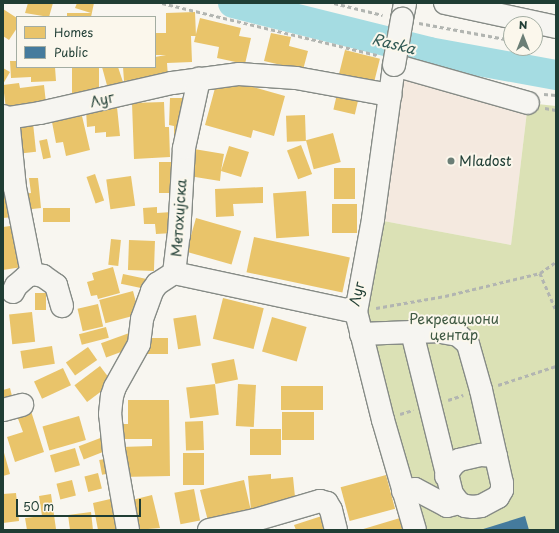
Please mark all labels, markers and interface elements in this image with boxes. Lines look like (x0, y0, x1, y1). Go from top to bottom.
legend (16, 16, 156, 68)
north arrow (503, 16, 543, 56)
text: N (519, 16, 527, 33)
text: Homes (54, 23, 93, 41)
water label: Raska (370, 29, 418, 57)
text: Public (54, 43, 88, 61)
street label: Луг (88, 89, 116, 111)
place label: Mladost (459, 153, 512, 169)
marker: Mladost (446, 156, 456, 166)
street label: Метохијска (168, 178, 190, 258)
street label: Луг (346, 280, 368, 308)
park label: Рекреациони центар (409, 311, 499, 344)
scale bar (18, 491, 143, 517)
text: 50 m (23, 497, 54, 515)

